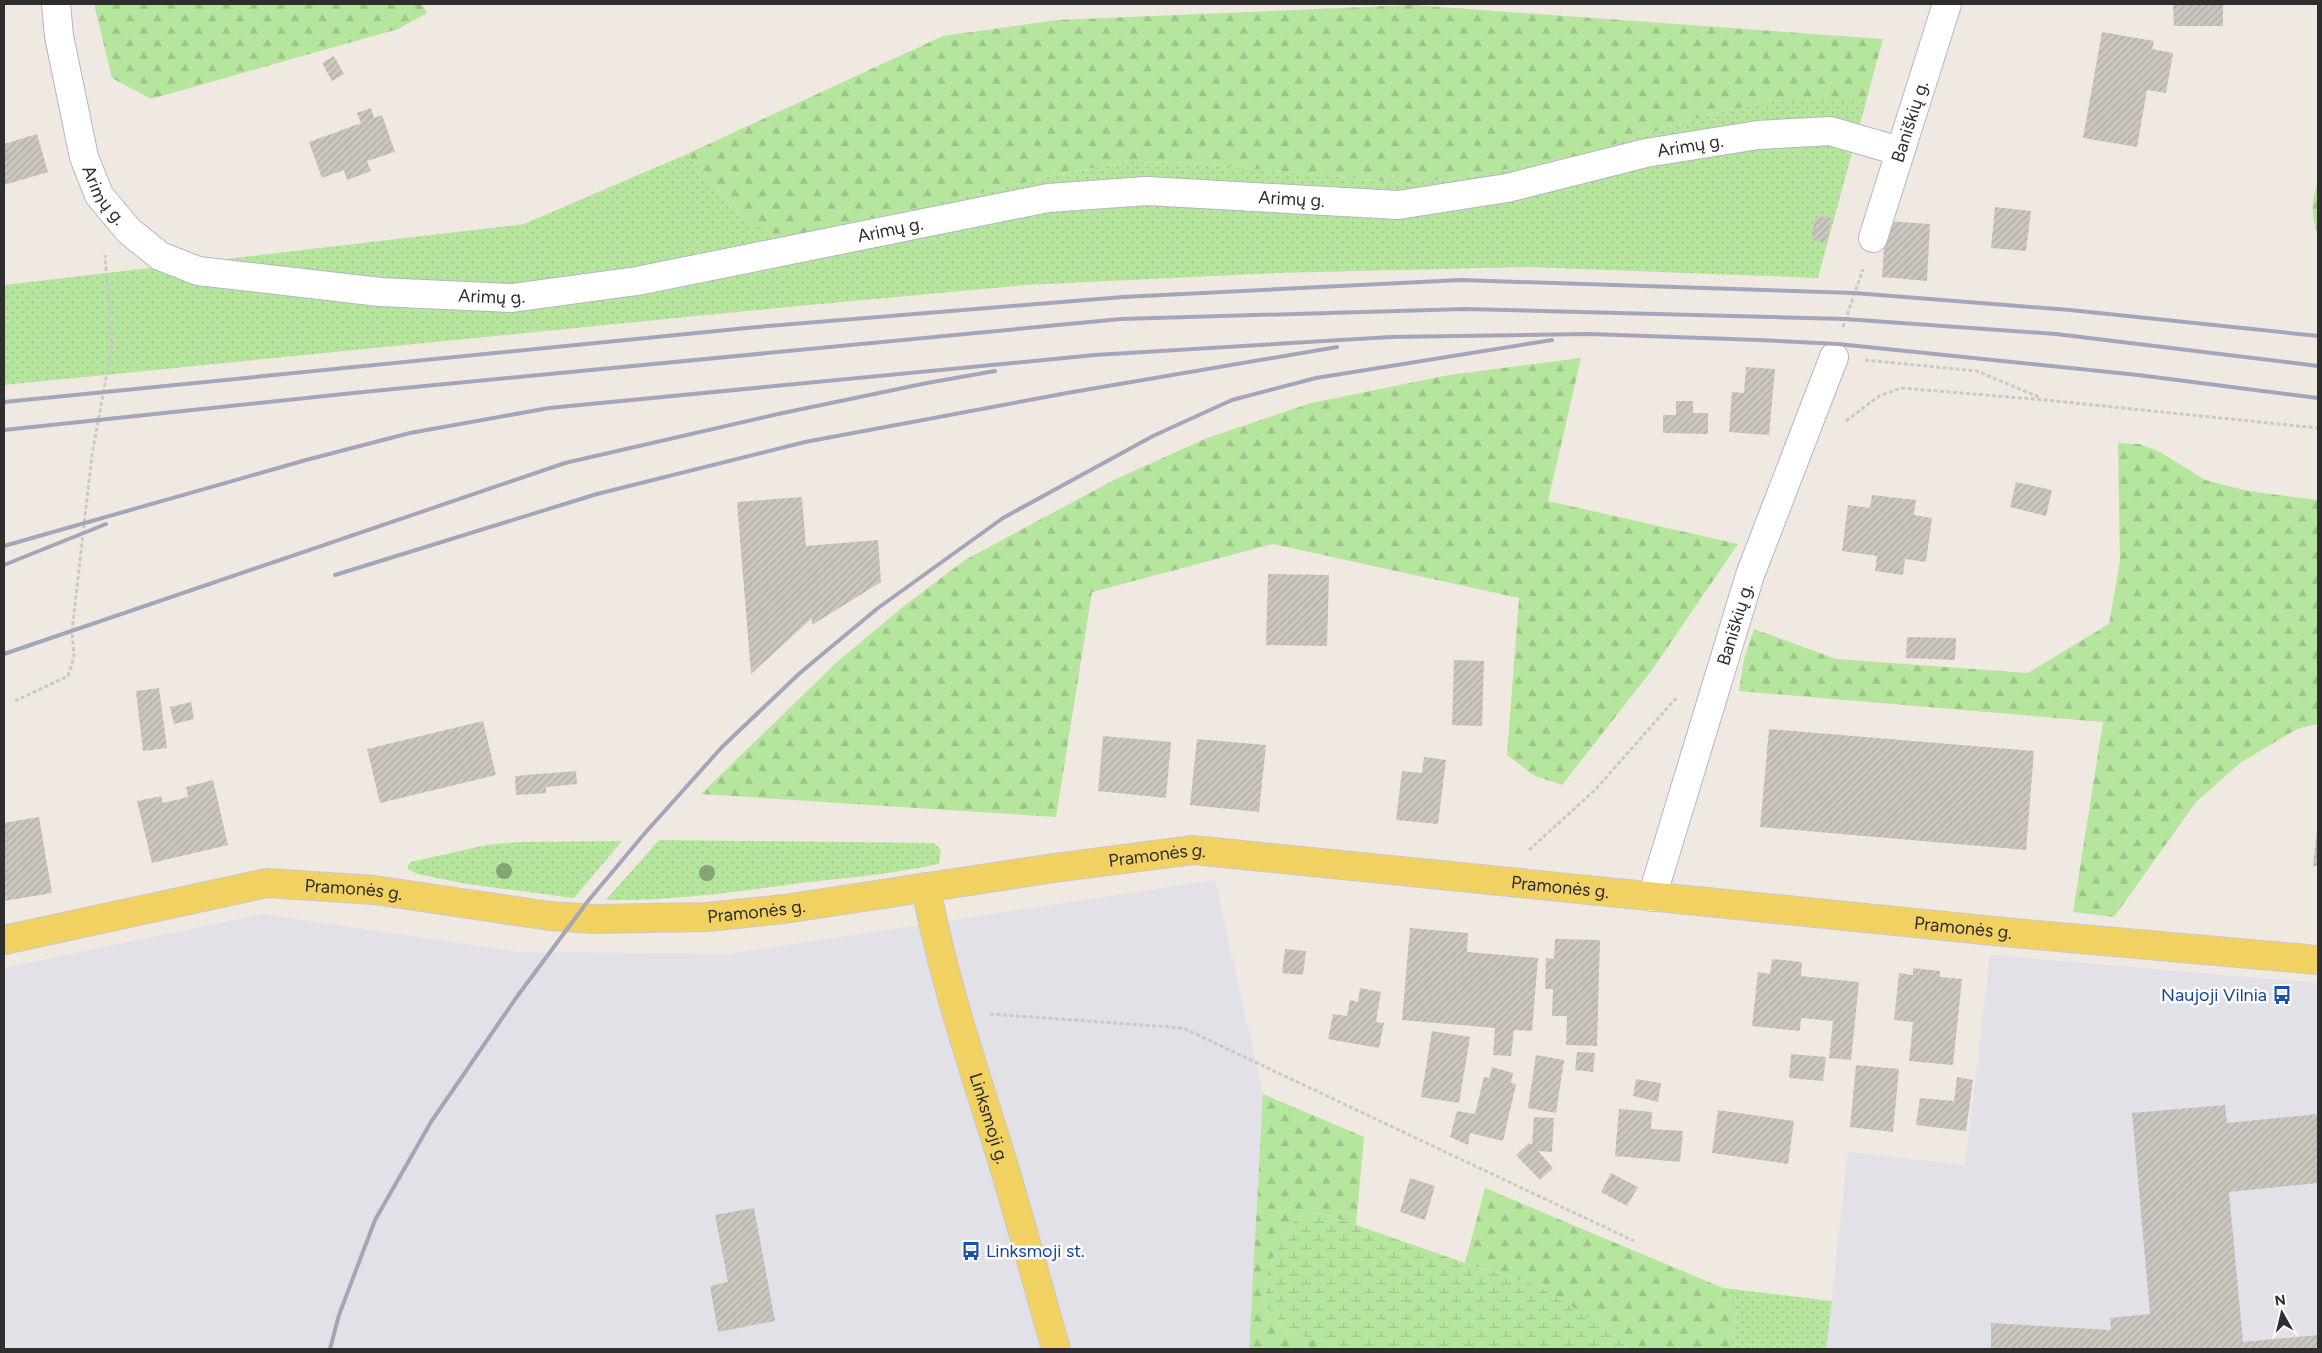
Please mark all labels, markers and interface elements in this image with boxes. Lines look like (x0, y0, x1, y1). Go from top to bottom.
street label: Baniškių g. (1887, 78, 1933, 165)
street label: Arimų g. (1656, 130, 1725, 162)
street label: Arimų g. (77, 162, 130, 230)
street label: Arimų g. (1258, 186, 1326, 212)
street label: Arimų g. (855, 212, 925, 247)
street label: Arimų g. (458, 285, 526, 309)
street label: Baniškių g. (1712, 581, 1758, 668)
street label: Pramonės g. (1107, 839, 1207, 872)
street label: Pramonės g. (1510, 871, 1610, 903)
street label: Pramonės g. (304, 874, 404, 905)
street label: Pramonės g. (706, 895, 807, 928)
street label: Pramonės g. (1913, 912, 2013, 944)
place label: Naujoji Vilnia (2161, 984, 2267, 1006)
bus stop icon: Naujoji Vilnia (2271, 984, 2293, 1006)
street label: Linksmoji g. (964, 1070, 1014, 1167)
bus stop icon: Linksmoji st. (960, 1240, 982, 1262)
place label: Linksmoji st. (986, 1240, 1085, 1262)
north arrow (2257, 1288, 2307, 1338)
text: N (2274, 1291, 2287, 1310)

